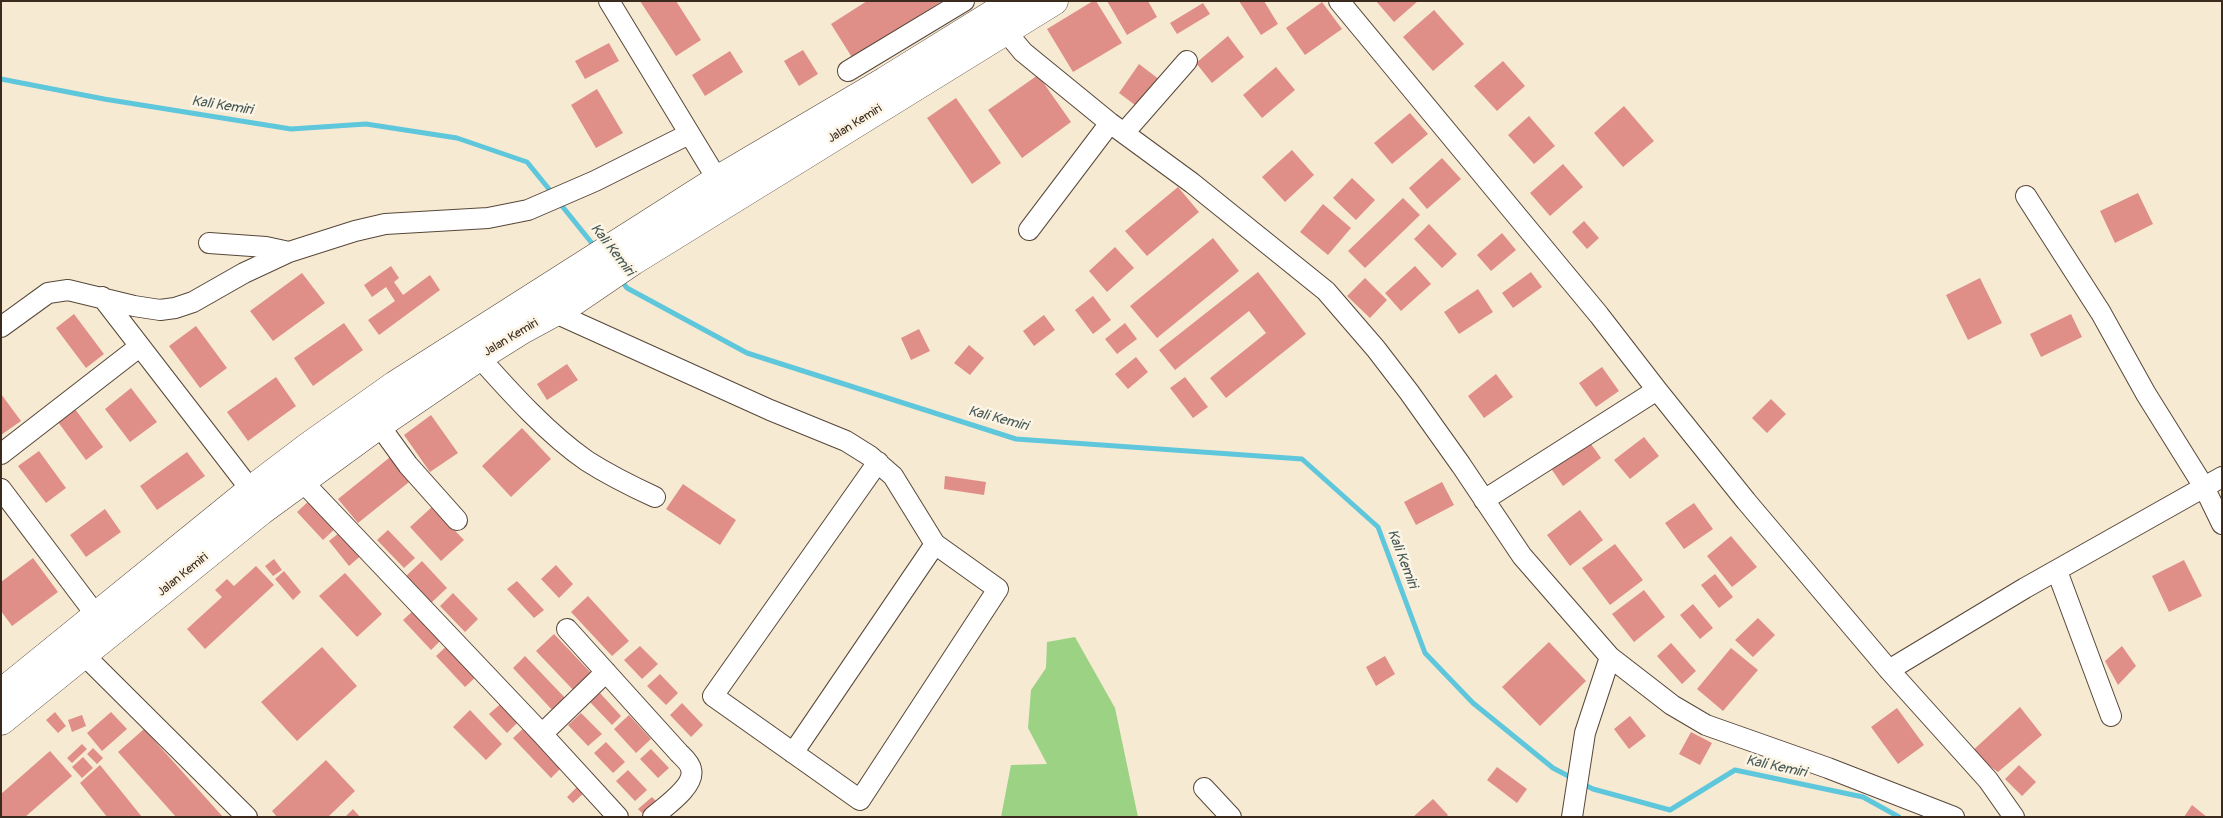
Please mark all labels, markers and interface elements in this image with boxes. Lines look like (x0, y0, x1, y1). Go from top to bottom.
water label: Kali Kemiri (190, 93, 254, 119)
street label: Jalan Kemiri (825, 102, 885, 146)
water label: Kali Kemiri (586, 221, 638, 279)
street label: Jalan Kemiri (481, 316, 541, 360)
water label: Kali Kemiri (966, 403, 1030, 435)
water label: Kali Kemiri (1383, 527, 1421, 591)
street label: Jalan Kemiri (155, 550, 211, 600)
water label: Kali Kemiri (1744, 752, 1808, 782)

